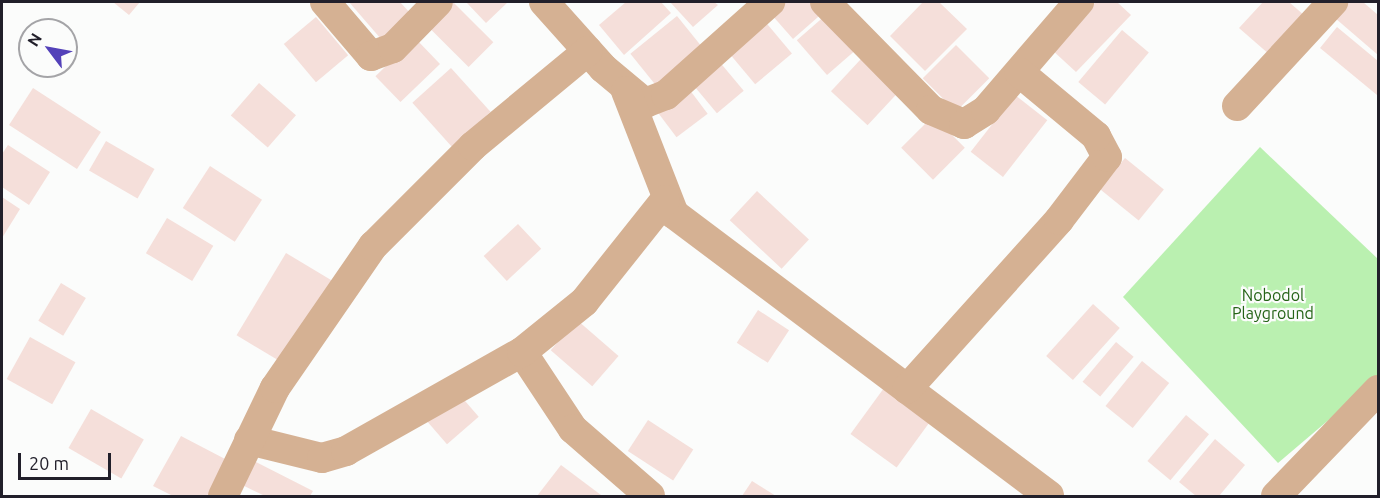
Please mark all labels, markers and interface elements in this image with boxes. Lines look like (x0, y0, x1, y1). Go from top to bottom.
north arrow (18, 18, 78, 78)
text: N (24, 30, 45, 49)
park label: Nobodol Playground (1232, 285, 1314, 323)
scale bar (21, 441, 114, 479)
text: 20 m (29, 453, 69, 473)

